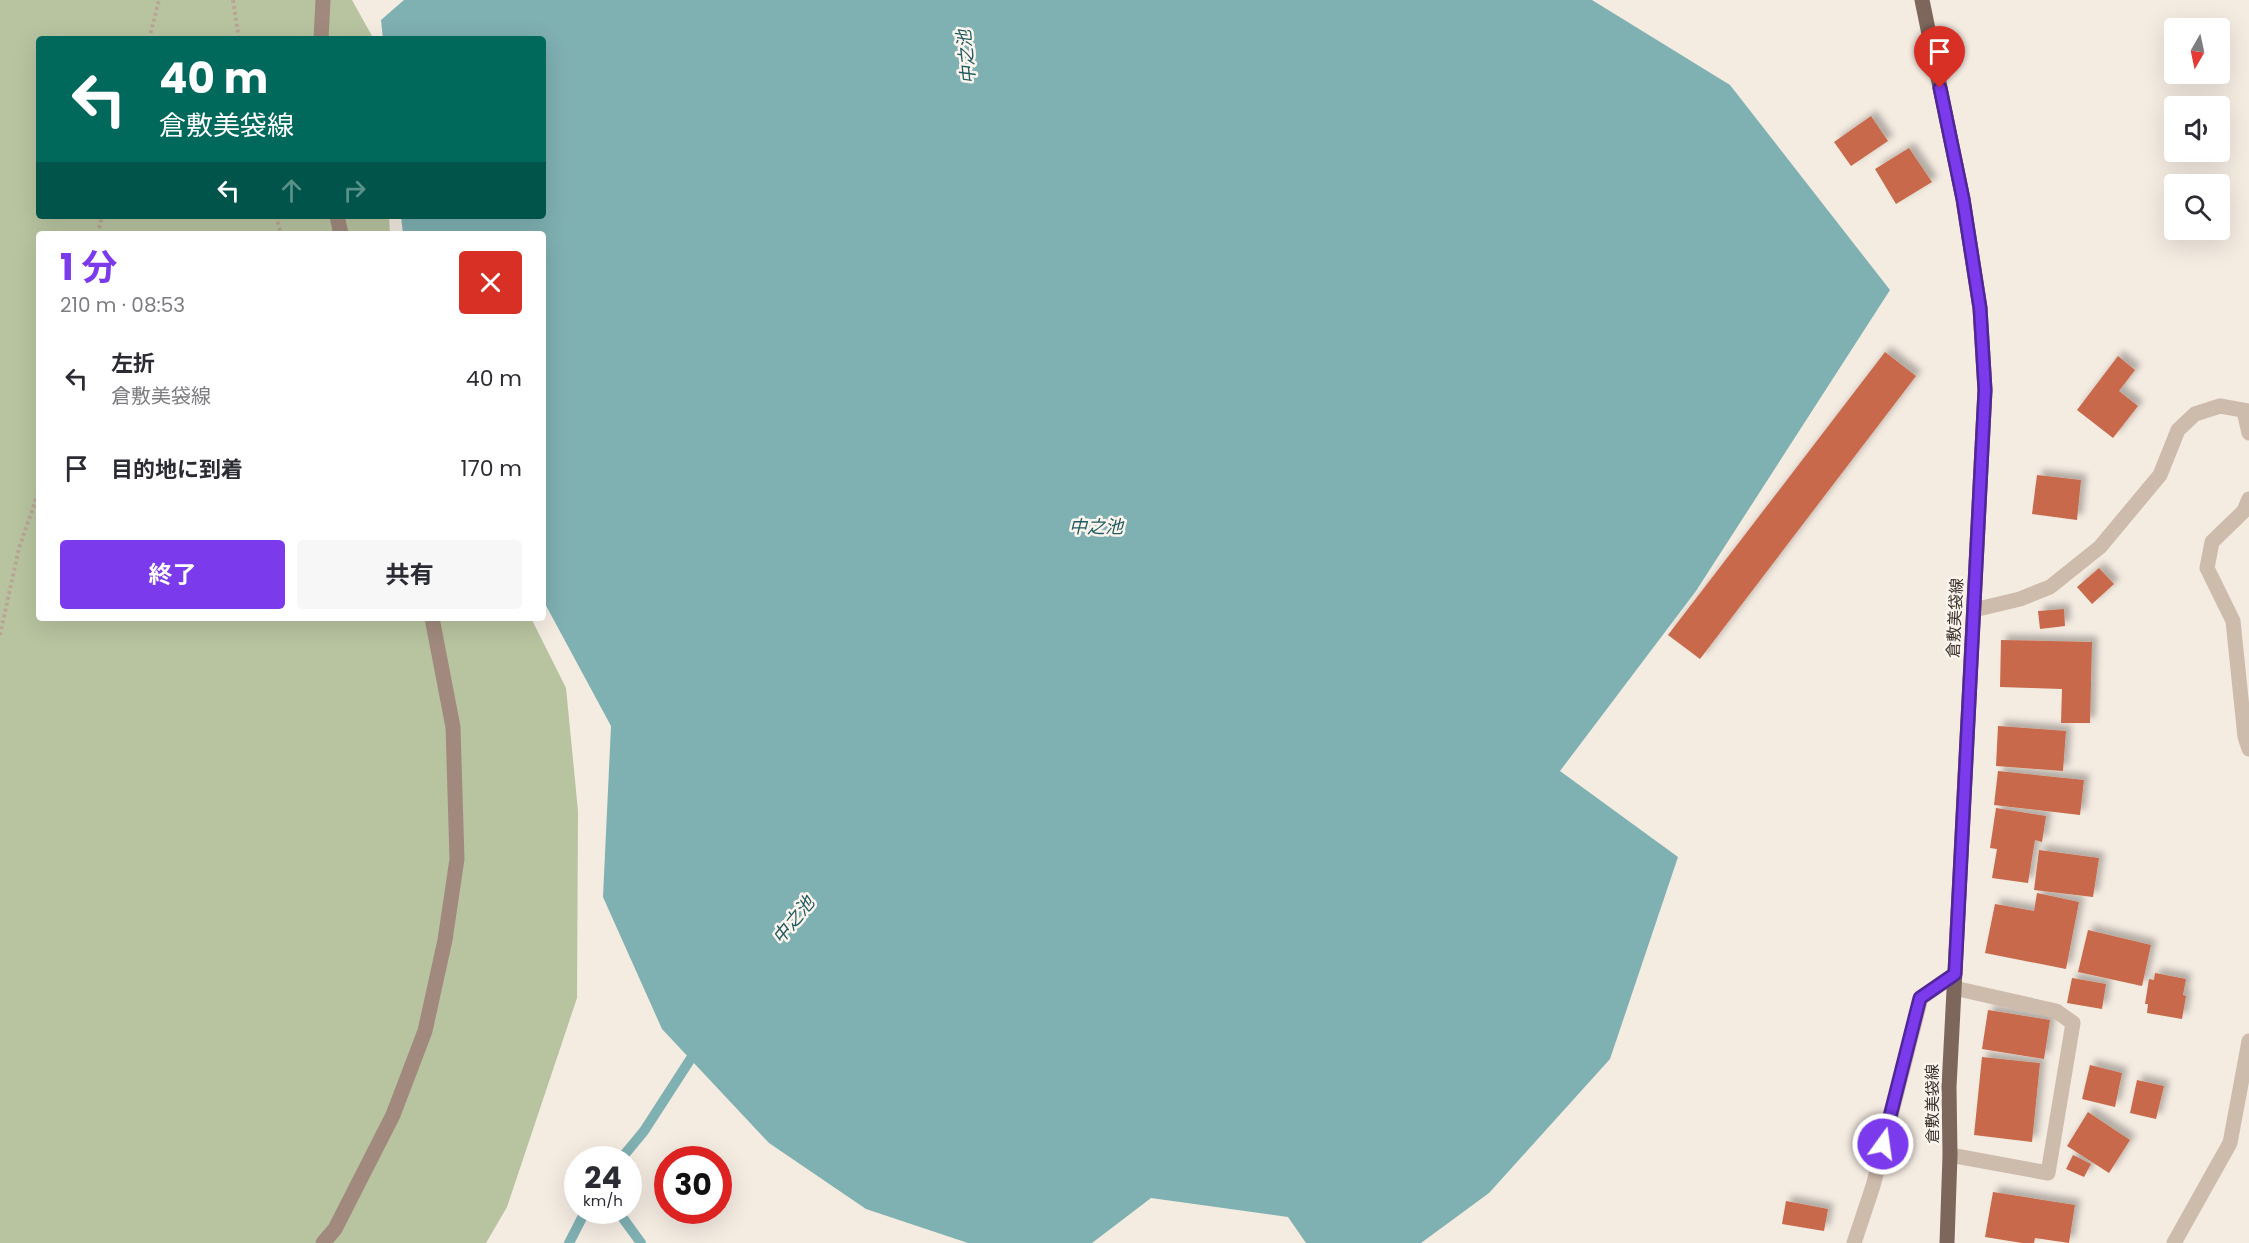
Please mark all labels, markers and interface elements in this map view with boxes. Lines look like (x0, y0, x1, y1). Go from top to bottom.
north arrow (2164, 18, 2230, 84)
map controls (2164, 18, 2230, 240)
pin (1914, 26, 1965, 88)
water label: 中之池 (951, 27, 981, 85)
icon: arrive (1923, 35, 1956, 68)
text: 40 m (159, 49, 268, 108)
icon: left (60, 60, 138, 138)
button: sound (2164, 96, 2230, 162)
text: 倉敷美袋線 (159, 107, 294, 144)
icon: left (212, 174, 245, 207)
icon: ahead (275, 174, 308, 207)
icon: right (338, 174, 371, 207)
button: search (2164, 174, 2230, 240)
text: 1 分 (60, 242, 117, 293)
button: close (459, 251, 522, 314)
text: 210 m · 08:53 (60, 291, 185, 319)
text: 左折 (111, 348, 155, 379)
icon: left (60, 362, 93, 395)
text: 40 m (466, 363, 522, 394)
text: 倉敷美袋線 (111, 382, 211, 410)
icon: arrive (60, 452, 93, 485)
text: 170 m (461, 453, 522, 484)
text: 目的地に到着 (111, 454, 243, 485)
water label: 中之池 (1069, 514, 1125, 539)
button: 終了 (60, 540, 285, 609)
button: 共有 (297, 540, 522, 609)
street label: 倉敷美袋線 (1941, 577, 1969, 659)
water label: 中之池 (766, 890, 821, 949)
street label: 倉敷美袋線 (1921, 1064, 1944, 1144)
position arrow (1851, 1112, 1915, 1176)
speed limit sign: 30 (654, 1146, 732, 1224)
text: 24 (584, 1156, 622, 1199)
text: km/h (583, 1190, 623, 1211)

